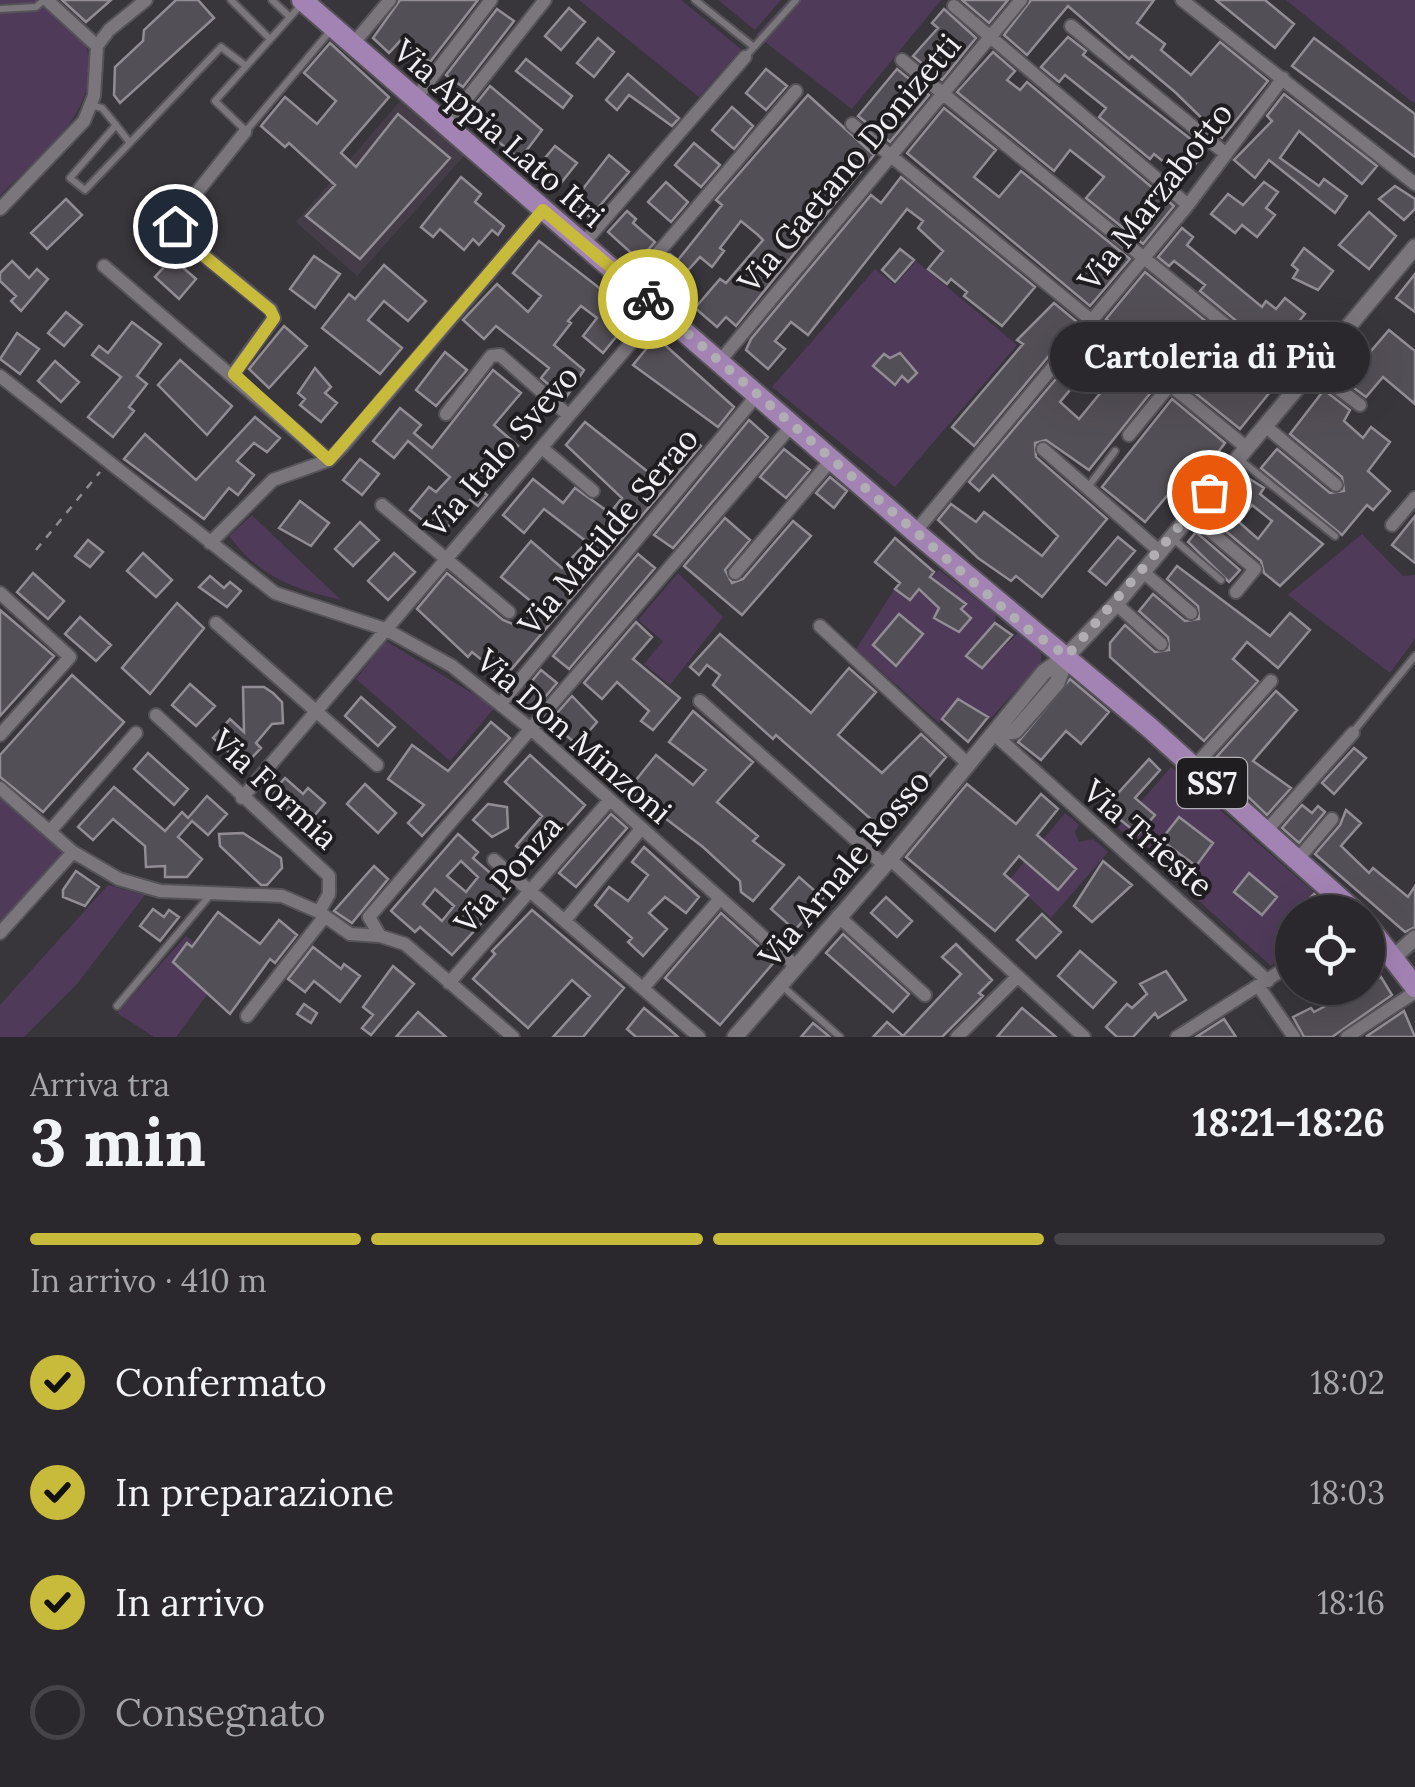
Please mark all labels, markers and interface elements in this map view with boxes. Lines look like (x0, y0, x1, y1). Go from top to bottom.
street label: Via Gaetano Donizetti (728, 25, 970, 302)
street label: Via Appia Lato Itri (384, 29, 613, 236)
street label: Via Marzabotto (1068, 94, 1241, 299)
pin (133, 184, 218, 269)
icon: home (148, 199, 203, 254)
courier (598, 249, 698, 349)
icon: bike (621, 272, 676, 327)
callout: Cartoleria di Più (1049, 322, 1369, 392)
text: Cartoleria di Più (1084, 336, 1336, 377)
street label: Via Italo Svevo (414, 356, 587, 546)
street label: Via Matilde Serao (508, 418, 707, 644)
pin (1167, 450, 1252, 535)
icon: bag (1182, 465, 1237, 520)
street label: Via Don Minzoni (467, 639, 680, 832)
street label: Via Formia (202, 719, 347, 858)
road number: SS7 (1177, 758, 1247, 808)
street label: Via Arnale Rosso (749, 761, 939, 976)
street label: Via Trieste (1074, 770, 1221, 906)
street label: Via Ponza (444, 806, 571, 943)
map controls (1275, 895, 1385, 1005)
button: locate (1275, 895, 1385, 1005)
text: Arriva tra (30, 1064, 170, 1105)
text: 18:21–18:26 (1192, 1098, 1385, 1146)
text: 3 min (30, 1101, 206, 1184)
text: In arrivo · 410 m (30, 1260, 267, 1301)
icon: check (30, 1355, 85, 1410)
text: Confermato (115, 1358, 327, 1406)
text: 18:02 (1311, 1362, 1385, 1403)
icon: check (30, 1465, 85, 1520)
text: In preparazione (115, 1468, 394, 1516)
text: 18:03 (1310, 1472, 1385, 1513)
icon: check (30, 1575, 85, 1630)
text: In arrivo (115, 1578, 265, 1626)
text: 18:16 (1317, 1582, 1385, 1623)
text: Consegnato (115, 1688, 325, 1736)

